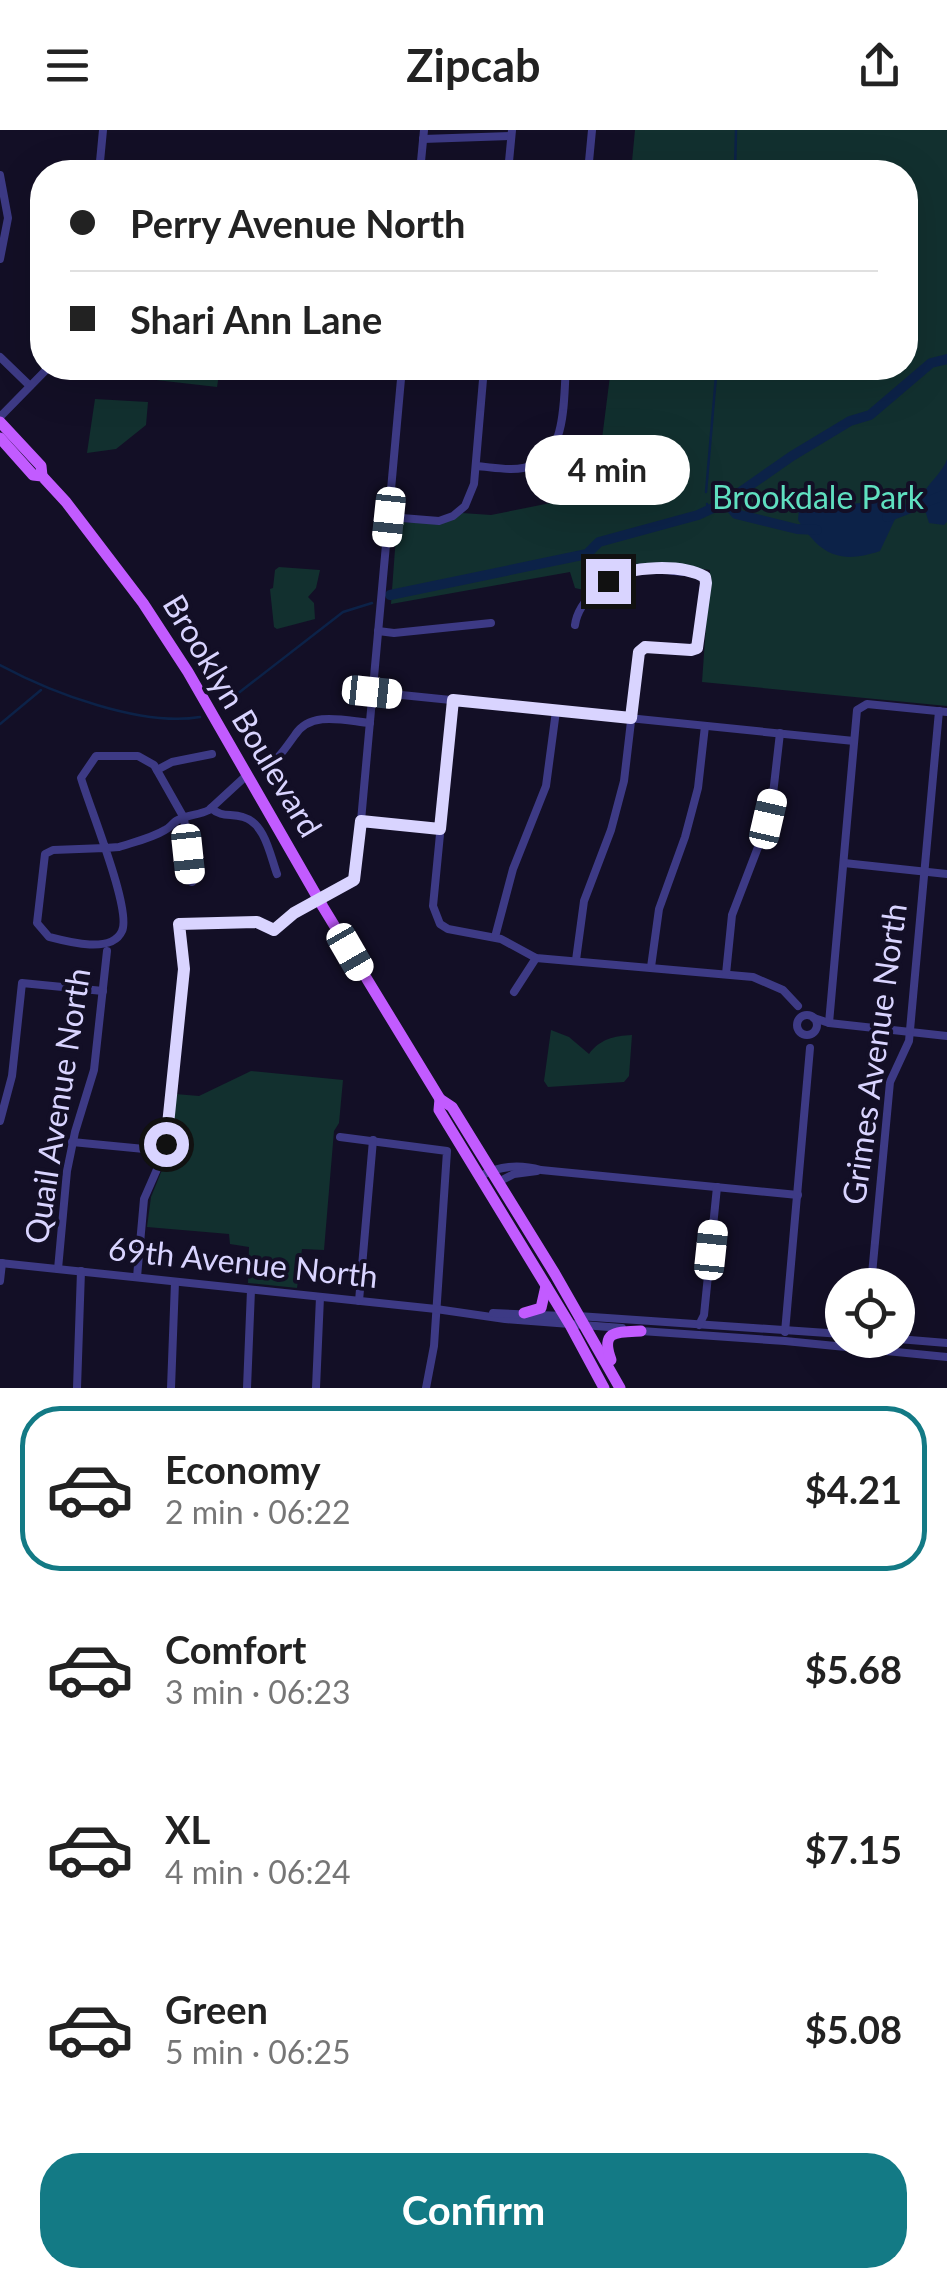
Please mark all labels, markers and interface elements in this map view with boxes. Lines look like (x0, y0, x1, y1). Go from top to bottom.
icon: menu (40, 38, 95, 93)
text: Zipcab (406, 38, 541, 92)
icon: share (852, 38, 907, 93)
text: Perry Avenue North (130, 200, 466, 246)
text: Shari Ann Lane (130, 296, 382, 342)
callout: 4 min (526, 436, 690, 506)
text: 4 min (568, 450, 647, 489)
park label: Brookdale Park (712, 477, 925, 516)
car (371, 486, 407, 548)
route end (586, 559, 631, 604)
street label: Brooklyn Boulevard (156, 587, 331, 843)
car (341, 674, 403, 710)
car (747, 786, 789, 852)
car (170, 823, 206, 885)
street label: Grimes Avenue North (833, 901, 914, 1207)
car (322, 919, 378, 985)
street label: Quail Avenue North (15, 965, 98, 1246)
route start (144, 1122, 189, 1167)
car (693, 1219, 729, 1281)
street label: 69th Avenue North (106, 1228, 380, 1295)
map controls (825, 1268, 915, 1358)
button: locate (825, 1268, 915, 1358)
icon: car (45, 1444, 135, 1534)
text: Economy (165, 1446, 320, 1492)
text: $4.21 (805, 1466, 902, 1512)
text: 2 min · 06:22 (165, 1492, 351, 1531)
icon: car (45, 1624, 135, 1714)
text: Comfort (165, 1626, 306, 1672)
text: $5.68 (805, 1646, 902, 1692)
text: 3 min · 06:23 (165, 1672, 351, 1711)
icon: car (45, 1804, 135, 1894)
text: XL (165, 1806, 210, 1852)
text: $7.15 (805, 1826, 902, 1872)
text: 4 min · 06:24 (165, 1852, 351, 1891)
icon: car (45, 1984, 135, 2074)
text: Green (165, 1986, 268, 2032)
text: $5.08 (805, 2006, 902, 2052)
text: 5 min · 06:25 (165, 2032, 351, 2071)
button: Confirm (40, 2153, 907, 2268)

